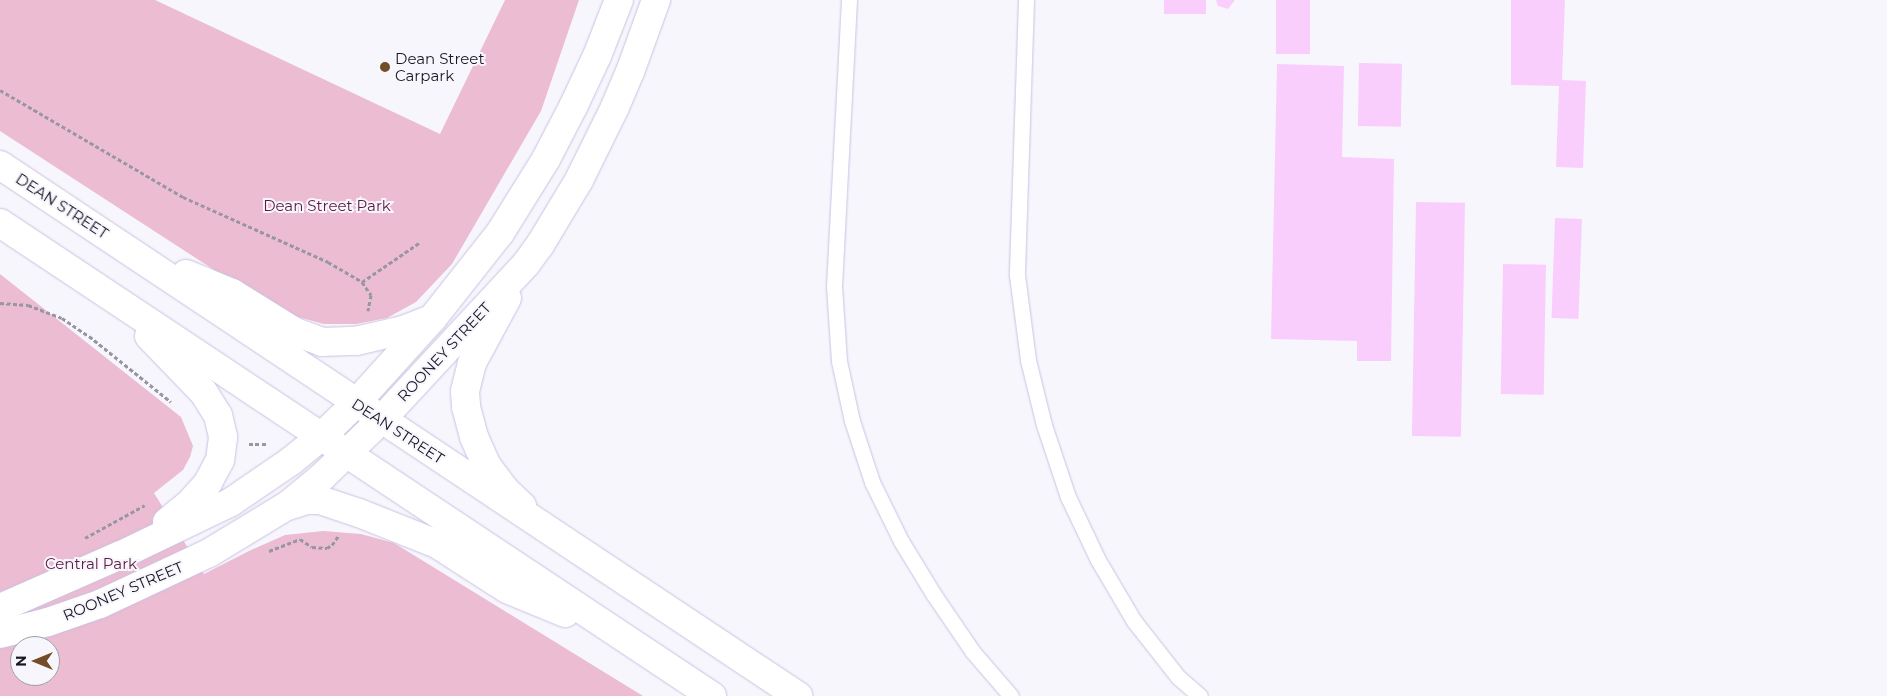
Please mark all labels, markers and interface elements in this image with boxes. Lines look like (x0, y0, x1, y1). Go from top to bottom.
place label: Dean Street Carpark (395, 49, 484, 84)
marker: Dean Street Carpark (379, 61, 391, 73)
street label: DEAN STREET (12, 169, 112, 243)
park label: Dean Street Park (263, 197, 391, 215)
street label: ROONEY STREET (394, 299, 494, 405)
street label: DEAN STREET (348, 394, 448, 468)
park label: Central Park (45, 555, 137, 573)
street label: ROONEY STREET (60, 558, 186, 624)
north arrow (10, 636, 60, 686)
text: N (12, 655, 30, 667)

